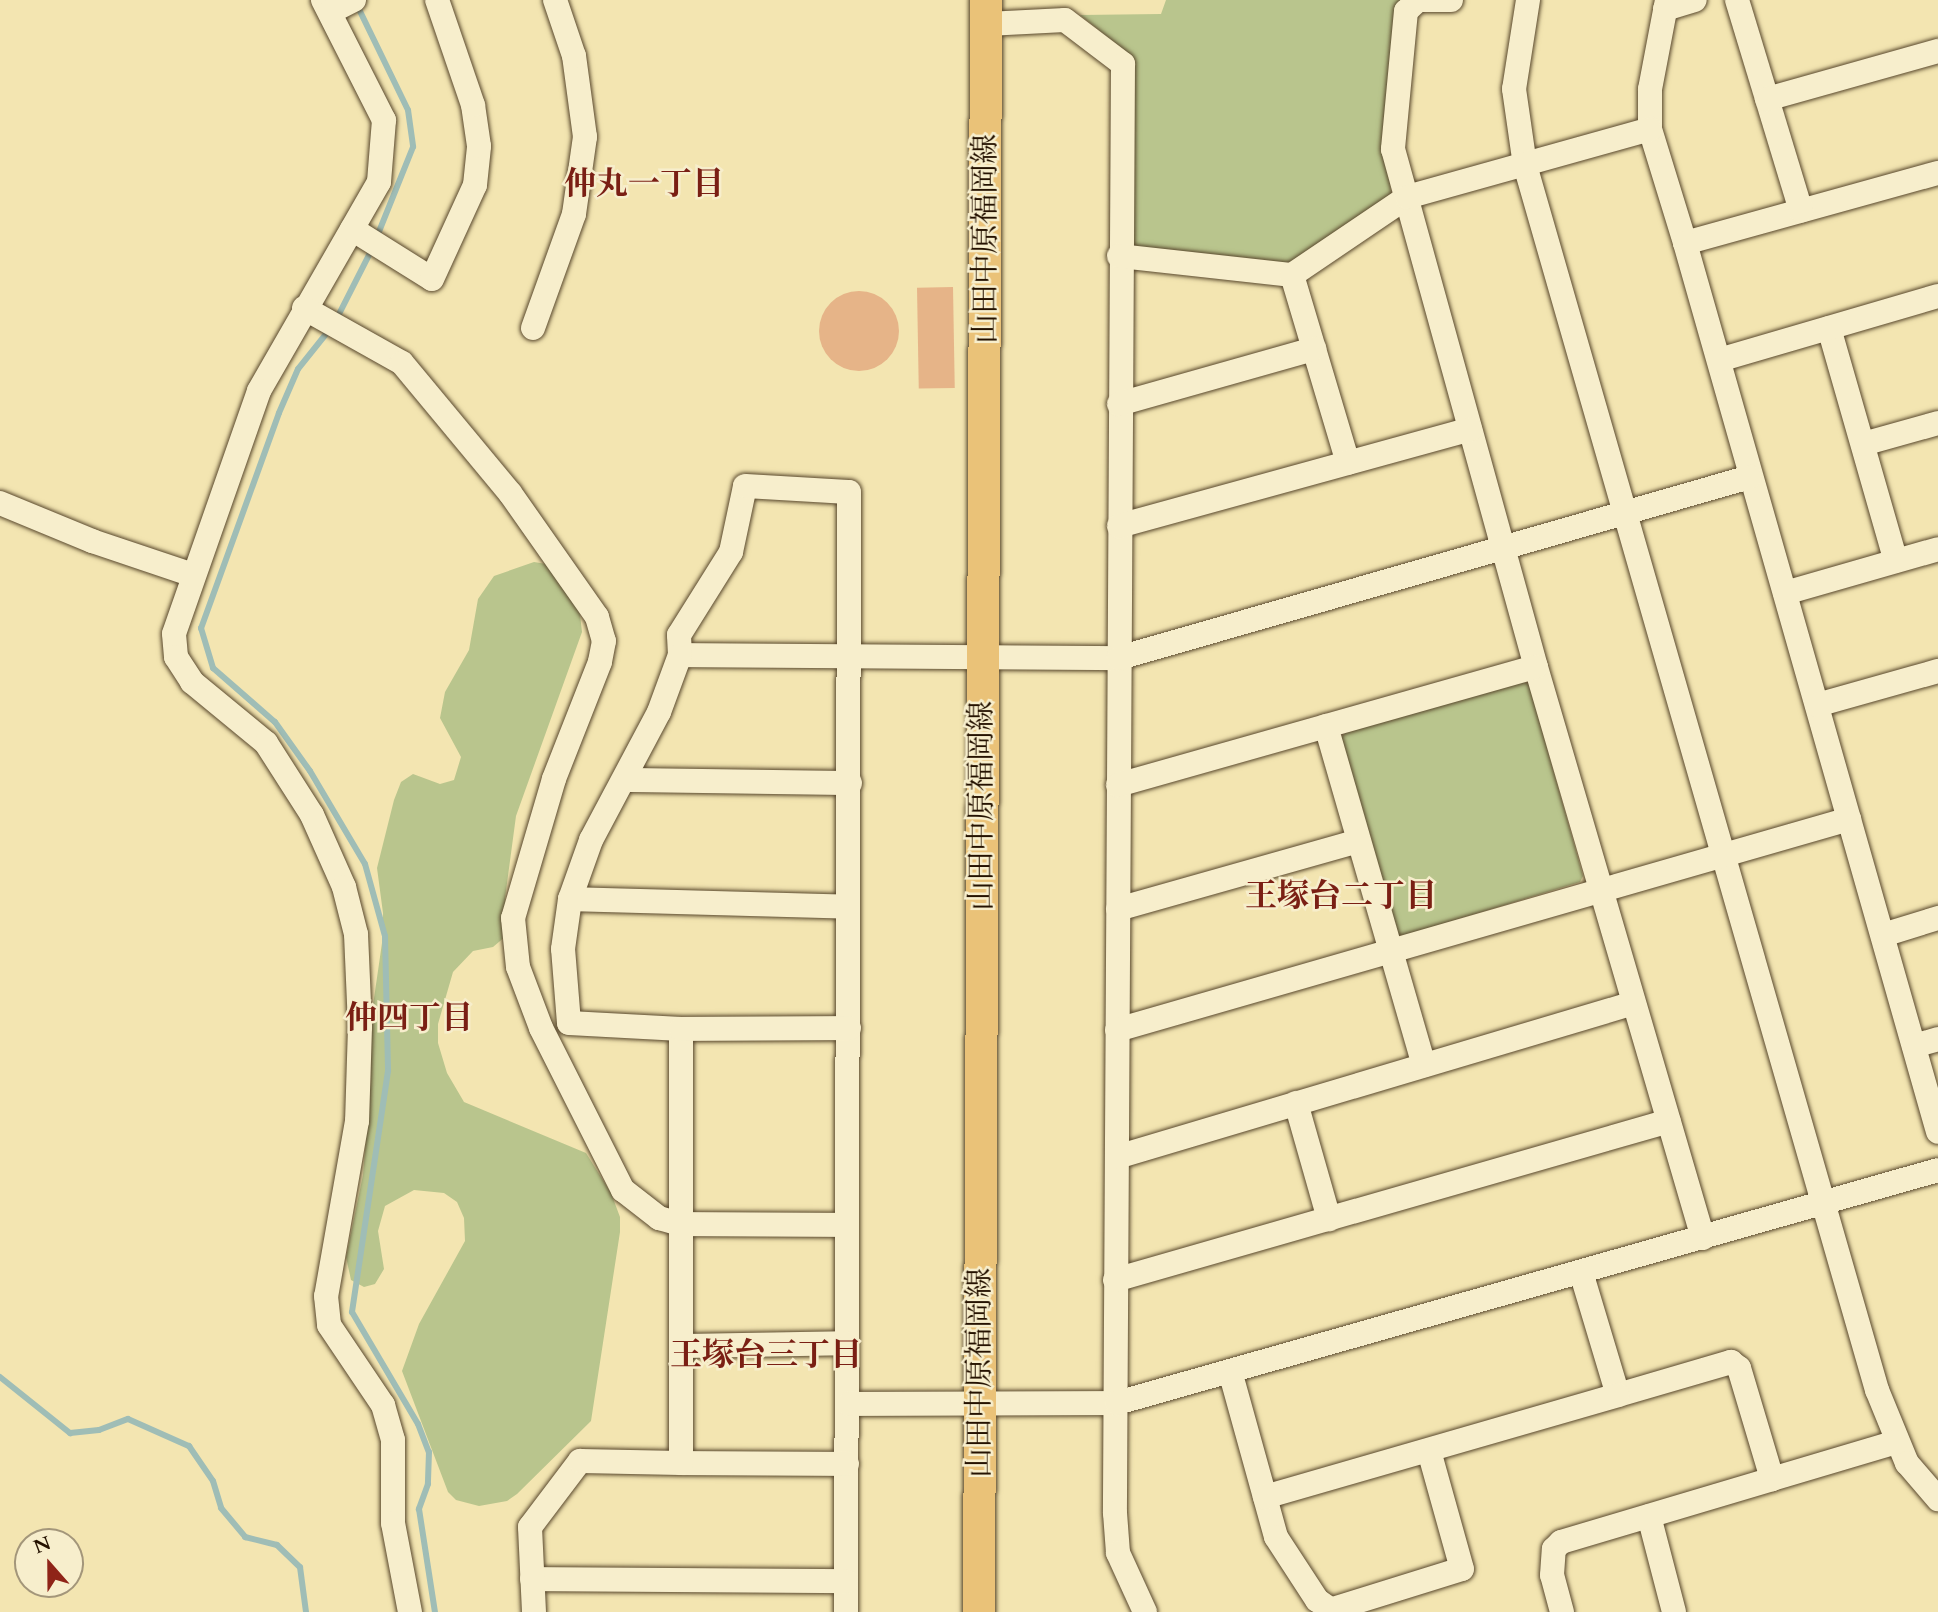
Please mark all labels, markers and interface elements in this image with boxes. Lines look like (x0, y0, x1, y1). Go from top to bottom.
street label: 山田中原福岡線 (968, 134, 1004, 344)
district label: 仲丸一丁目 (564, 165, 724, 203)
street label: 山田中原福岡線 (964, 701, 1000, 911)
district label: 王塚台二丁目 (1245, 877, 1437, 915)
district label: 仲四丁目 (345, 999, 473, 1037)
street label: 山田中原福岡線 (962, 1268, 998, 1478)
district label: 王塚台三丁目 (670, 1336, 862, 1374)
north arrow (14, 1528, 84, 1598)
text: N (30, 1530, 55, 1560)

